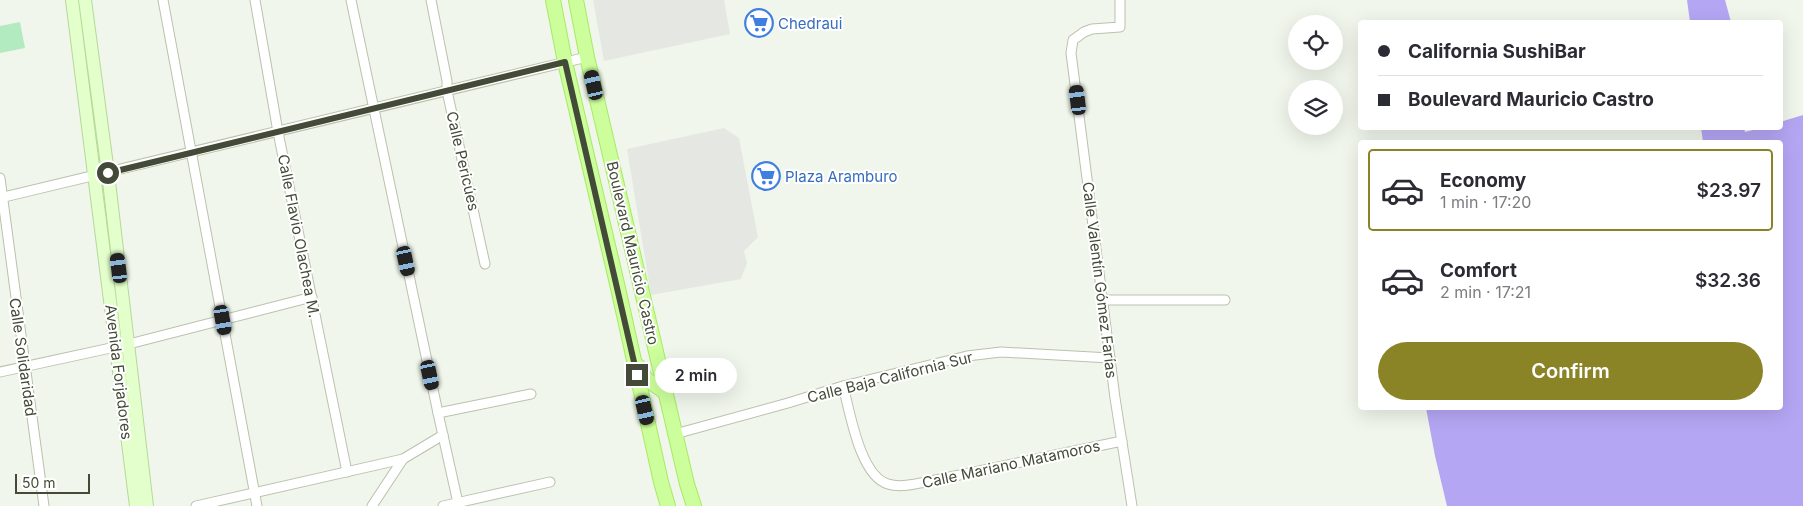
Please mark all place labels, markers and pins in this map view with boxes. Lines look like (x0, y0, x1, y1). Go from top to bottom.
supermarket icon: Chedraui (744, 8, 774, 38)
place label: Chedraui (778, 14, 842, 33)
supermarket icon: Plaza Aramburo (751, 161, 781, 191)
place label: Plaza Aramburo (785, 167, 898, 186)

